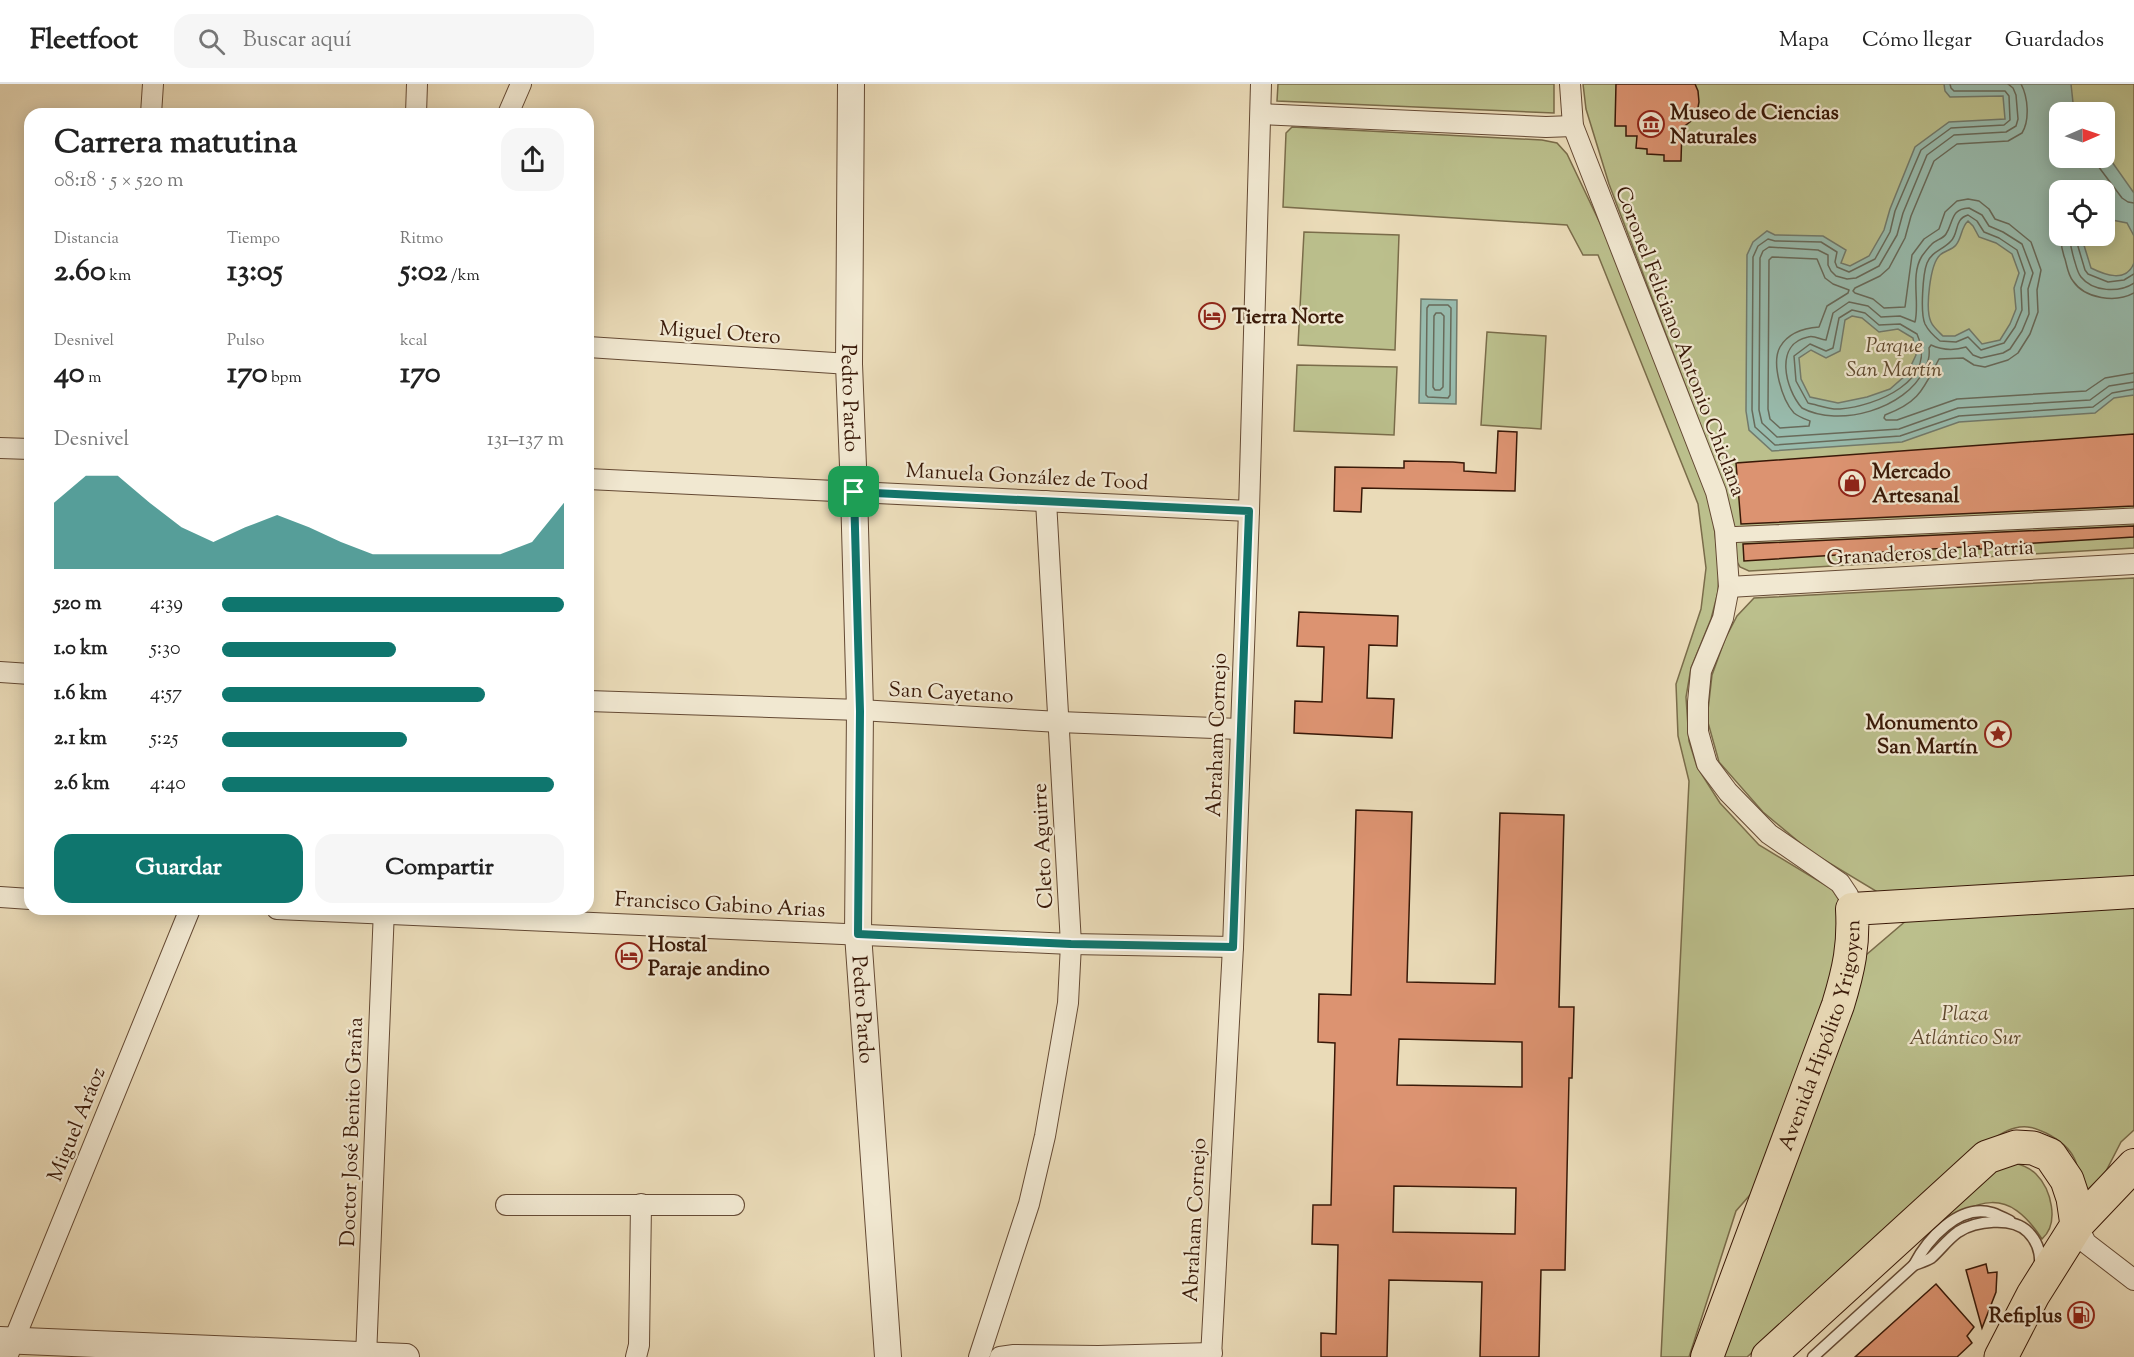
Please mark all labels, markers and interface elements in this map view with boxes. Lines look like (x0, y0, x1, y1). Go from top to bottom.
search box (174, 14, 594, 68)
text: Fleetfoot (30, 21, 138, 61)
icon: search (195, 25, 228, 58)
text: Buscar aquí (243, 25, 351, 57)
text: Mapa (1779, 26, 1829, 56)
text: Cómo llegar (1862, 26, 1972, 56)
text: Guardados (2005, 26, 2104, 56)
place label: Museo de Ciencias Naturales (1670, 99, 1839, 153)
north arrow (2049, 102, 2115, 168)
map controls (2049, 102, 2115, 246)
museum icon: Museo de Ciencias Naturales (1636, 109, 1666, 139)
text: Carrera matutina (54, 120, 297, 168)
button: share (501, 128, 564, 191)
text: 08:18 · 5 × 520 m (54, 167, 184, 196)
button: locate (2049, 180, 2115, 246)
street label: Coronel Feliciano Antonio Chiclana (1606, 182, 1752, 501)
text: Distancia (54, 228, 119, 251)
text: Tiempo (227, 228, 280, 251)
text: Ritmo (400, 228, 443, 251)
text: 2.60 (54, 251, 106, 294)
text: 13:05 (227, 251, 283, 294)
text: 5:02 (400, 251, 447, 294)
text: km (106, 265, 131, 288)
text: /km (447, 265, 480, 288)
hotel icon: Tierra Norte (1197, 301, 1227, 331)
place label: Tierra Norte (1232, 303, 1344, 333)
street label: Miguel Otero (658, 315, 782, 353)
text: Desnivel (54, 330, 114, 353)
text: Pulso (227, 330, 265, 353)
text: kcal (400, 330, 428, 353)
park label: Parque San Martín (1846, 332, 1942, 386)
street label: Pedro Pardo (832, 344, 865, 453)
text: 40 (54, 353, 85, 396)
text: 170 (227, 353, 268, 396)
text: 170 (400, 353, 441, 396)
text: m (85, 367, 101, 390)
text: bpm (268, 367, 302, 390)
text: Desnivel (54, 426, 129, 455)
text: 131–137 m (487, 426, 564, 455)
street label: Manuela González de Tood (905, 457, 1149, 499)
place label: Mercado Artesanal (1872, 458, 1960, 512)
pin (828, 466, 879, 517)
shop icon: Mercado Artesanal (1837, 468, 1867, 498)
icon: arrive (837, 475, 870, 508)
street label: Granaderos de la Patria (1826, 534, 2035, 574)
text: 520 m (54, 590, 102, 619)
text: 4:39 (150, 590, 183, 619)
text: 1.0 km (54, 635, 108, 664)
text: 5:30 (150, 635, 181, 664)
street label: Abraham Cornejo (1200, 652, 1236, 818)
street label: San Cayetano (888, 676, 1014, 712)
text: 1.6 km (54, 680, 107, 709)
text: 4:57 (150, 680, 182, 709)
place label: Monumento San Martín (1865, 709, 1979, 763)
place icon: Monumento San Martín (1983, 719, 2013, 749)
text: 2.1 km (54, 725, 107, 754)
text: 5:25 (150, 725, 178, 754)
text: 2.6 km (54, 770, 110, 799)
text: 4:40 (150, 770, 186, 799)
street label: Cleto Aguirre (1026, 782, 1062, 909)
button: Guardar (54, 834, 303, 903)
button: Compartir (315, 834, 564, 903)
street label: Francisco Gabino Arias (614, 885, 826, 926)
street label: Avenida Hipólito Yrigoyen (1772, 919, 1869, 1156)
place label: Hostal Paraje andino (648, 931, 770, 985)
hotel icon: Hostal Paraje andino (614, 941, 644, 971)
street label: Pedro Pardo (843, 955, 880, 1065)
park label: Plaza Atlántico Sur (1909, 1000, 2022, 1054)
street label: Doctor José Benito Graña (334, 1016, 372, 1247)
street label: Miguel Aráoz (41, 1063, 114, 1186)
street label: Abraham Cornejo (1177, 1137, 1215, 1303)
fuel station icon: Refiplus (2066, 1300, 2096, 1330)
place label: Refiplus (1989, 1302, 2062, 1332)

